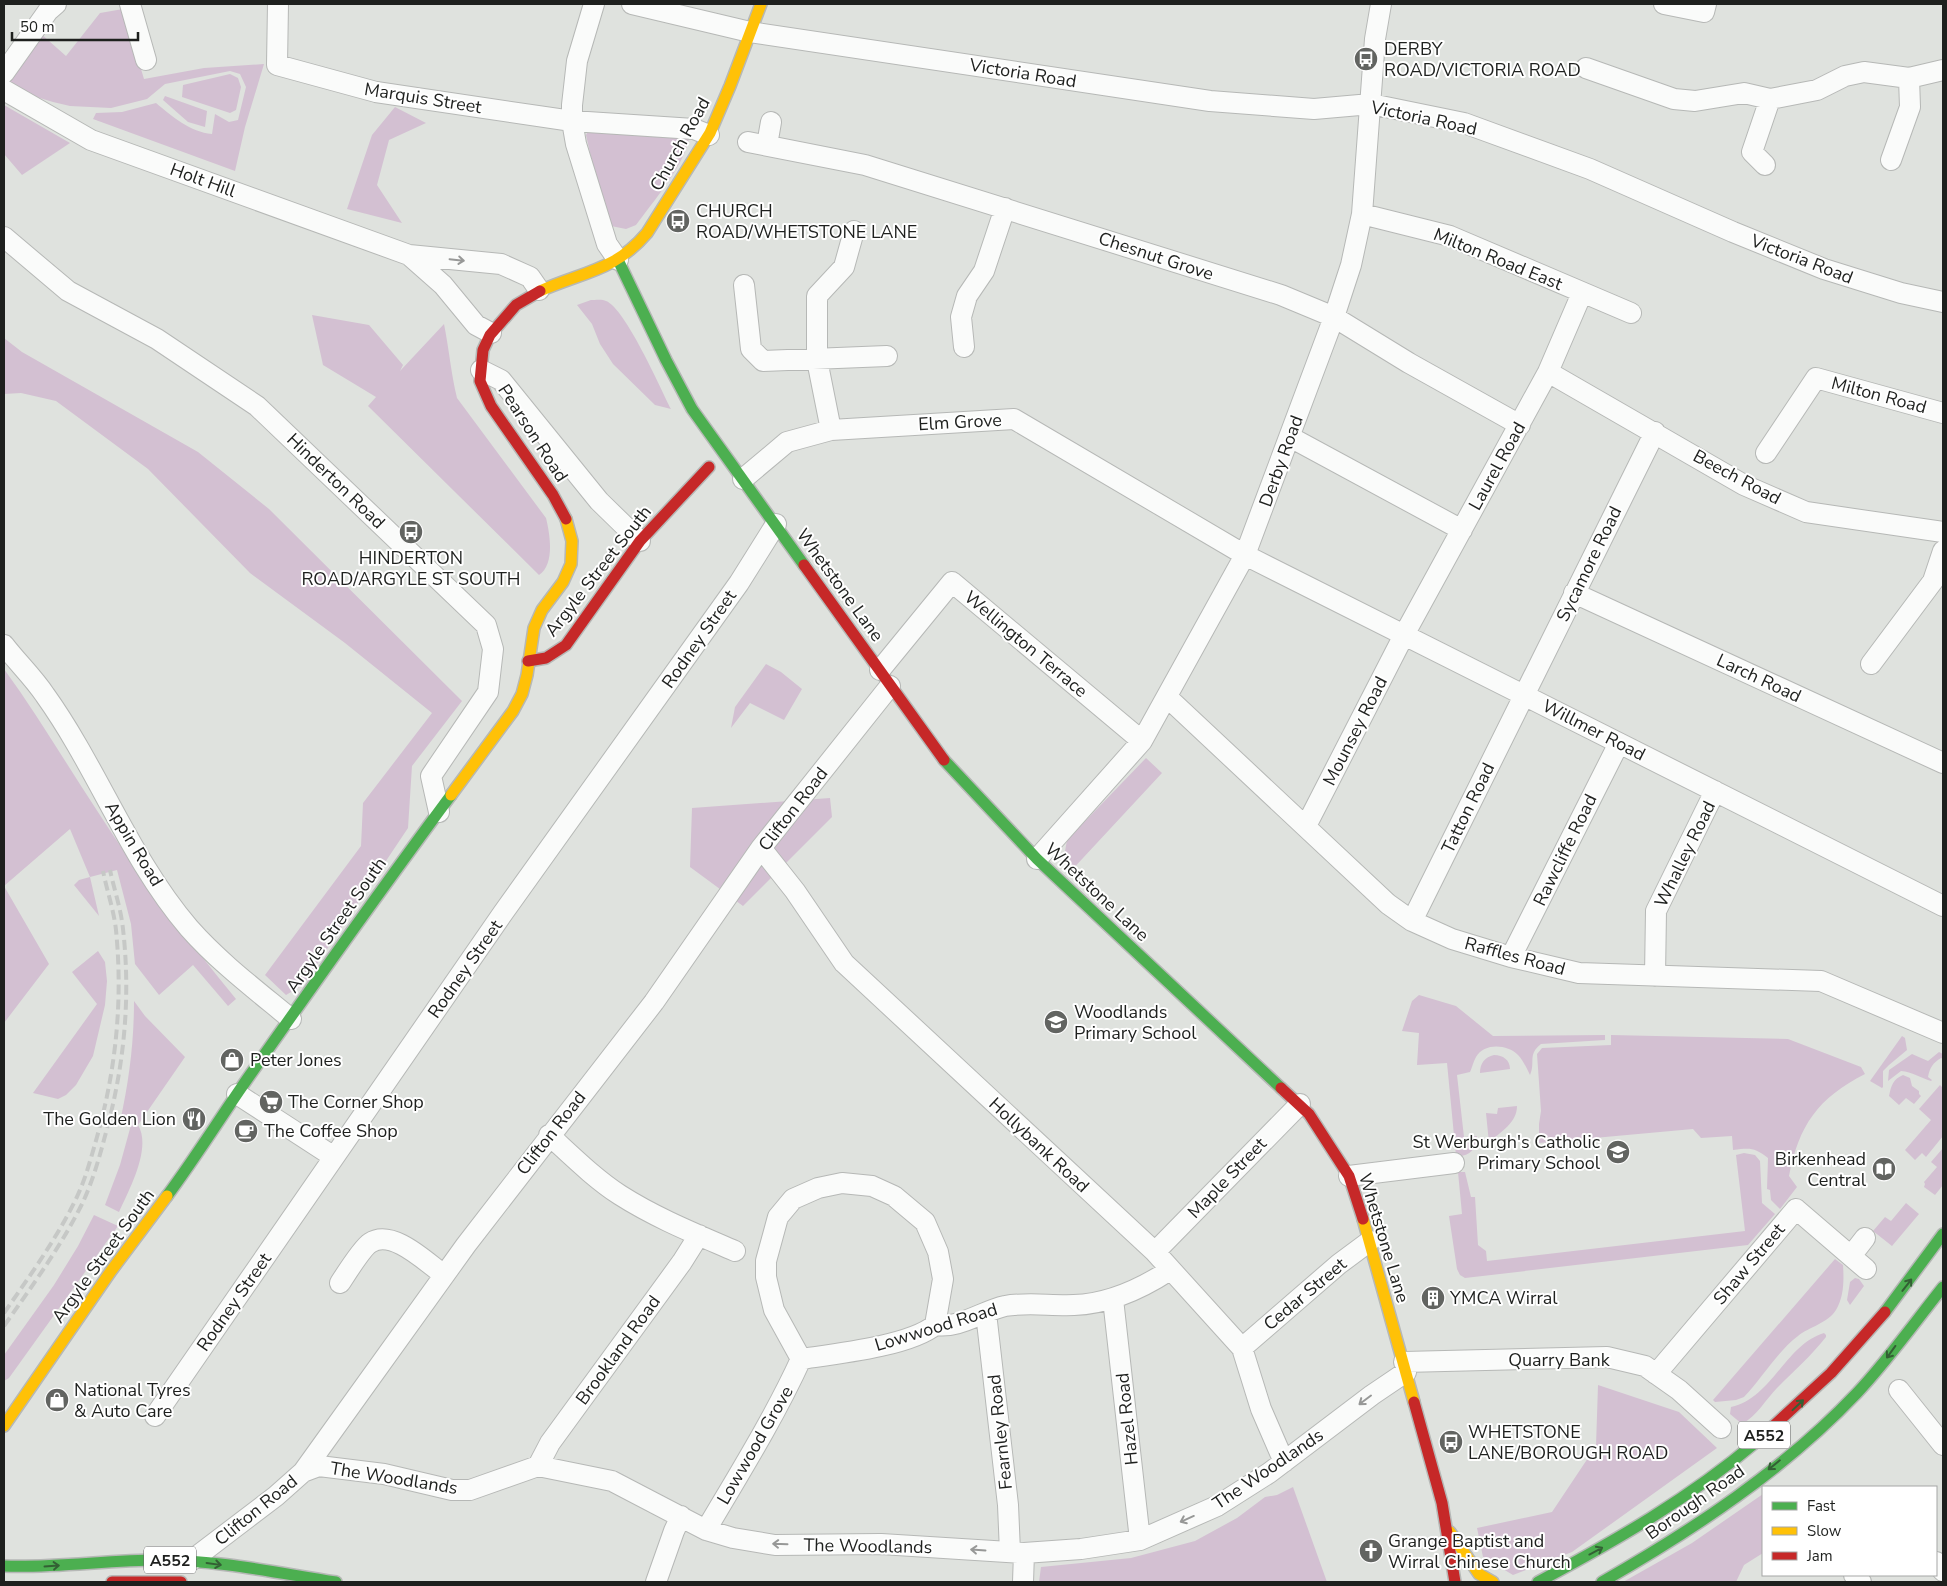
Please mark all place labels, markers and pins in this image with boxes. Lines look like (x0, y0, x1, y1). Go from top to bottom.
place label: DERBY ROAD/VICTORIA ROAD (1384, 37, 1581, 82)
bus stop icon: DERBY ROAD/VICTORIA ROAD (1353, 46, 1379, 72)
place label: CHURCH ROAD/WHETSTONE LANE (696, 199, 917, 244)
bus stop icon: CHURCH ROAD/WHETSTONE LANE (665, 208, 691, 234)
bus stop icon: HINDERTON ROAD/ARGYLE ST SOUTH (398, 519, 424, 545)
place label: HINDERTON ROAD/ARGYLE ST SOUTH (301, 546, 521, 591)
place label: Woodlands Primary School (1074, 1000, 1197, 1045)
school or university icon: Woodlands Primary School (1043, 1009, 1069, 1035)
shop icon: Peter Jones (219, 1047, 245, 1073)
place label: Peter Jones (250, 1048, 342, 1072)
supermarket icon: The Corner Shop (258, 1089, 284, 1115)
place label: The Corner Shop (288, 1090, 424, 1114)
restaurant icon: The Golden Lion (181, 1106, 207, 1132)
place label: The Golden Lion (43, 1107, 176, 1131)
cafe icon: The Coffee Shop (233, 1118, 259, 1144)
place label: The Coffee Shop (264, 1119, 398, 1143)
place label: St Werburgh's Catholic Primary School (1413, 1130, 1601, 1175)
school or university icon: St Werburgh's Catholic Primary School (1605, 1139, 1631, 1165)
place label: Birkenhead Central (1775, 1147, 1867, 1192)
library icon: Birkenhead Central (1871, 1156, 1897, 1182)
building icon: YMCA Wirral (1420, 1285, 1446, 1311)
place label: YMCA Wirral (1449, 1286, 1558, 1310)
place label: National Tyres & Auto Care (74, 1378, 191, 1423)
shop icon: National Tyres & Auto Care (44, 1387, 70, 1413)
place label: WHETSTONE LANE/BOROUGH ROAD (1468, 1420, 1668, 1465)
bus stop icon: WHETSTONE LANE/BOROUGH ROAD (1438, 1429, 1464, 1455)
place label: Grange Baptist and Wirral Chinese Church (1388, 1529, 1571, 1574)
church icon: Grange Baptist and Wirral Chinese Church (1358, 1538, 1384, 1564)

